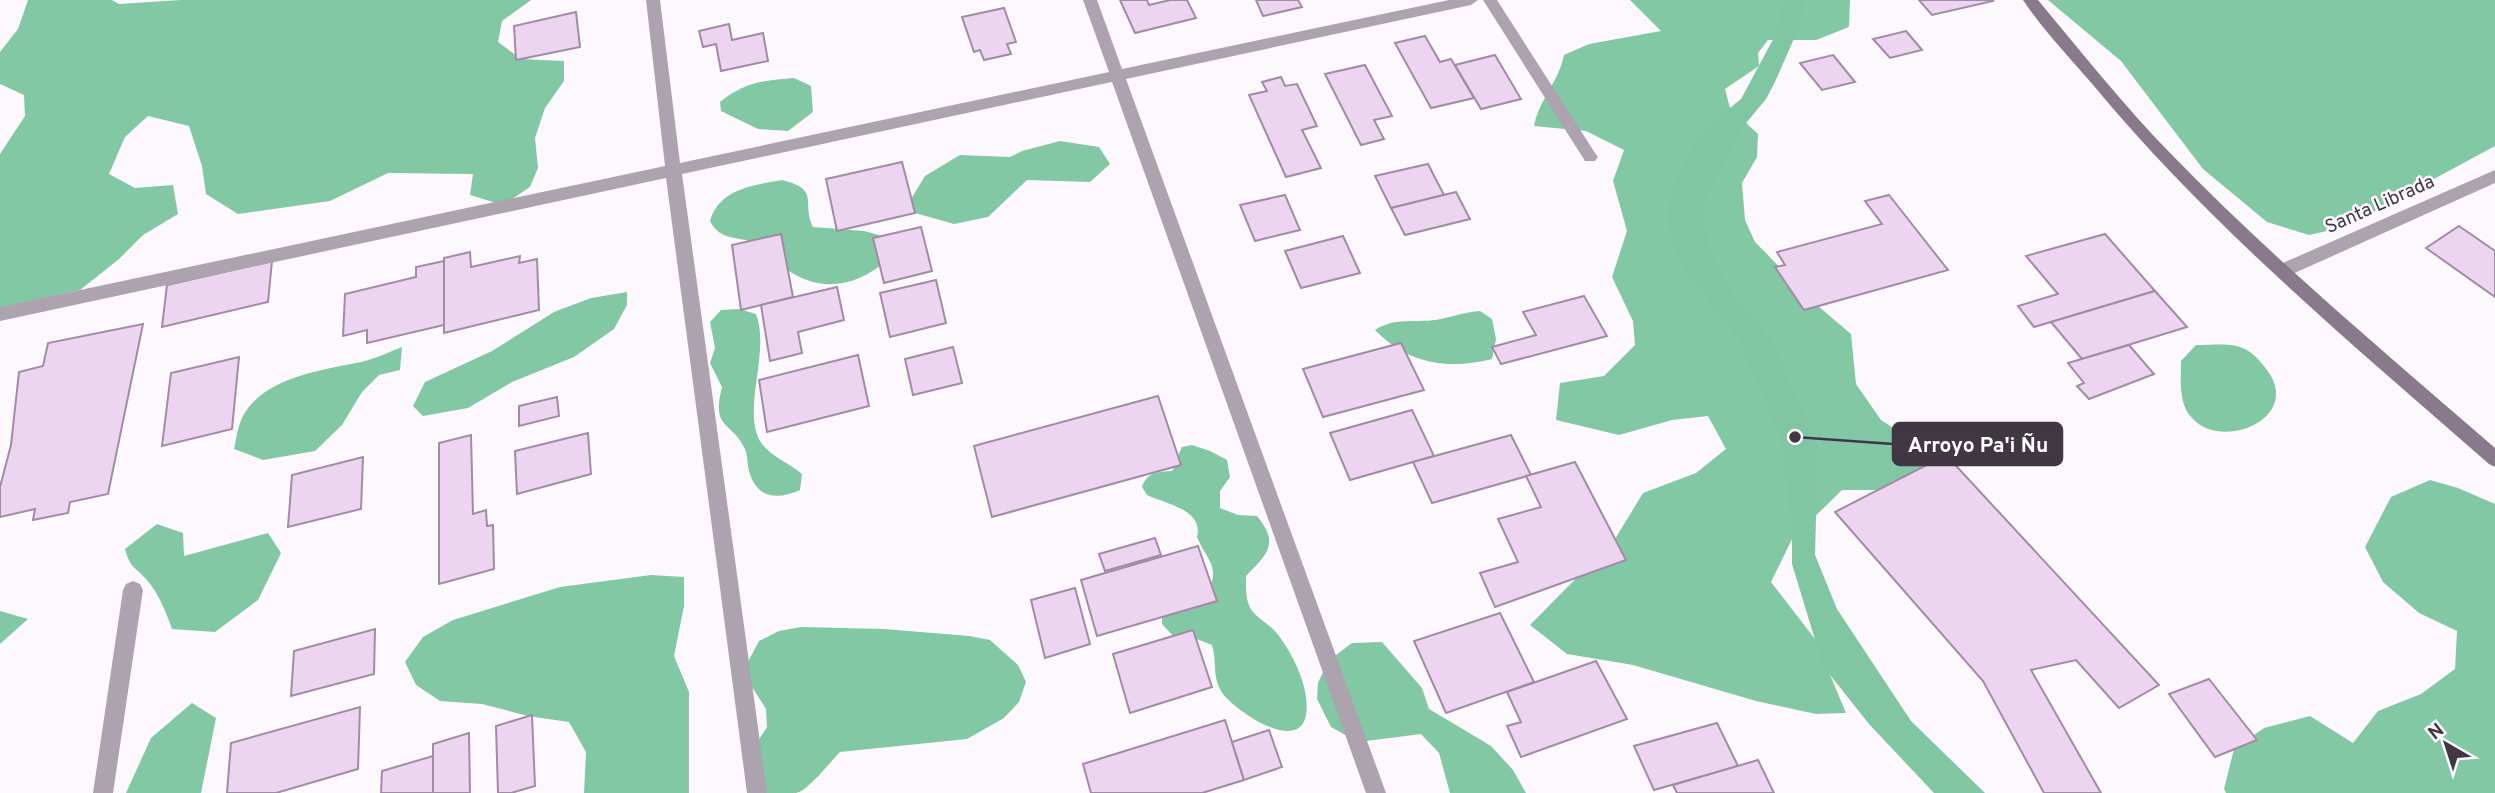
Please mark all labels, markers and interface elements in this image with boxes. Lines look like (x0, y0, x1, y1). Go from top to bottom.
street label: Santa Librada (2321, 170, 2439, 240)
callout: Arroyo Pa'i Ñu (1893, 423, 2062, 465)
text: Arroyo Pa'i Ñu (1908, 433, 2048, 460)
north arrow (2411, 709, 2481, 779)
text: N (2424, 719, 2449, 746)

